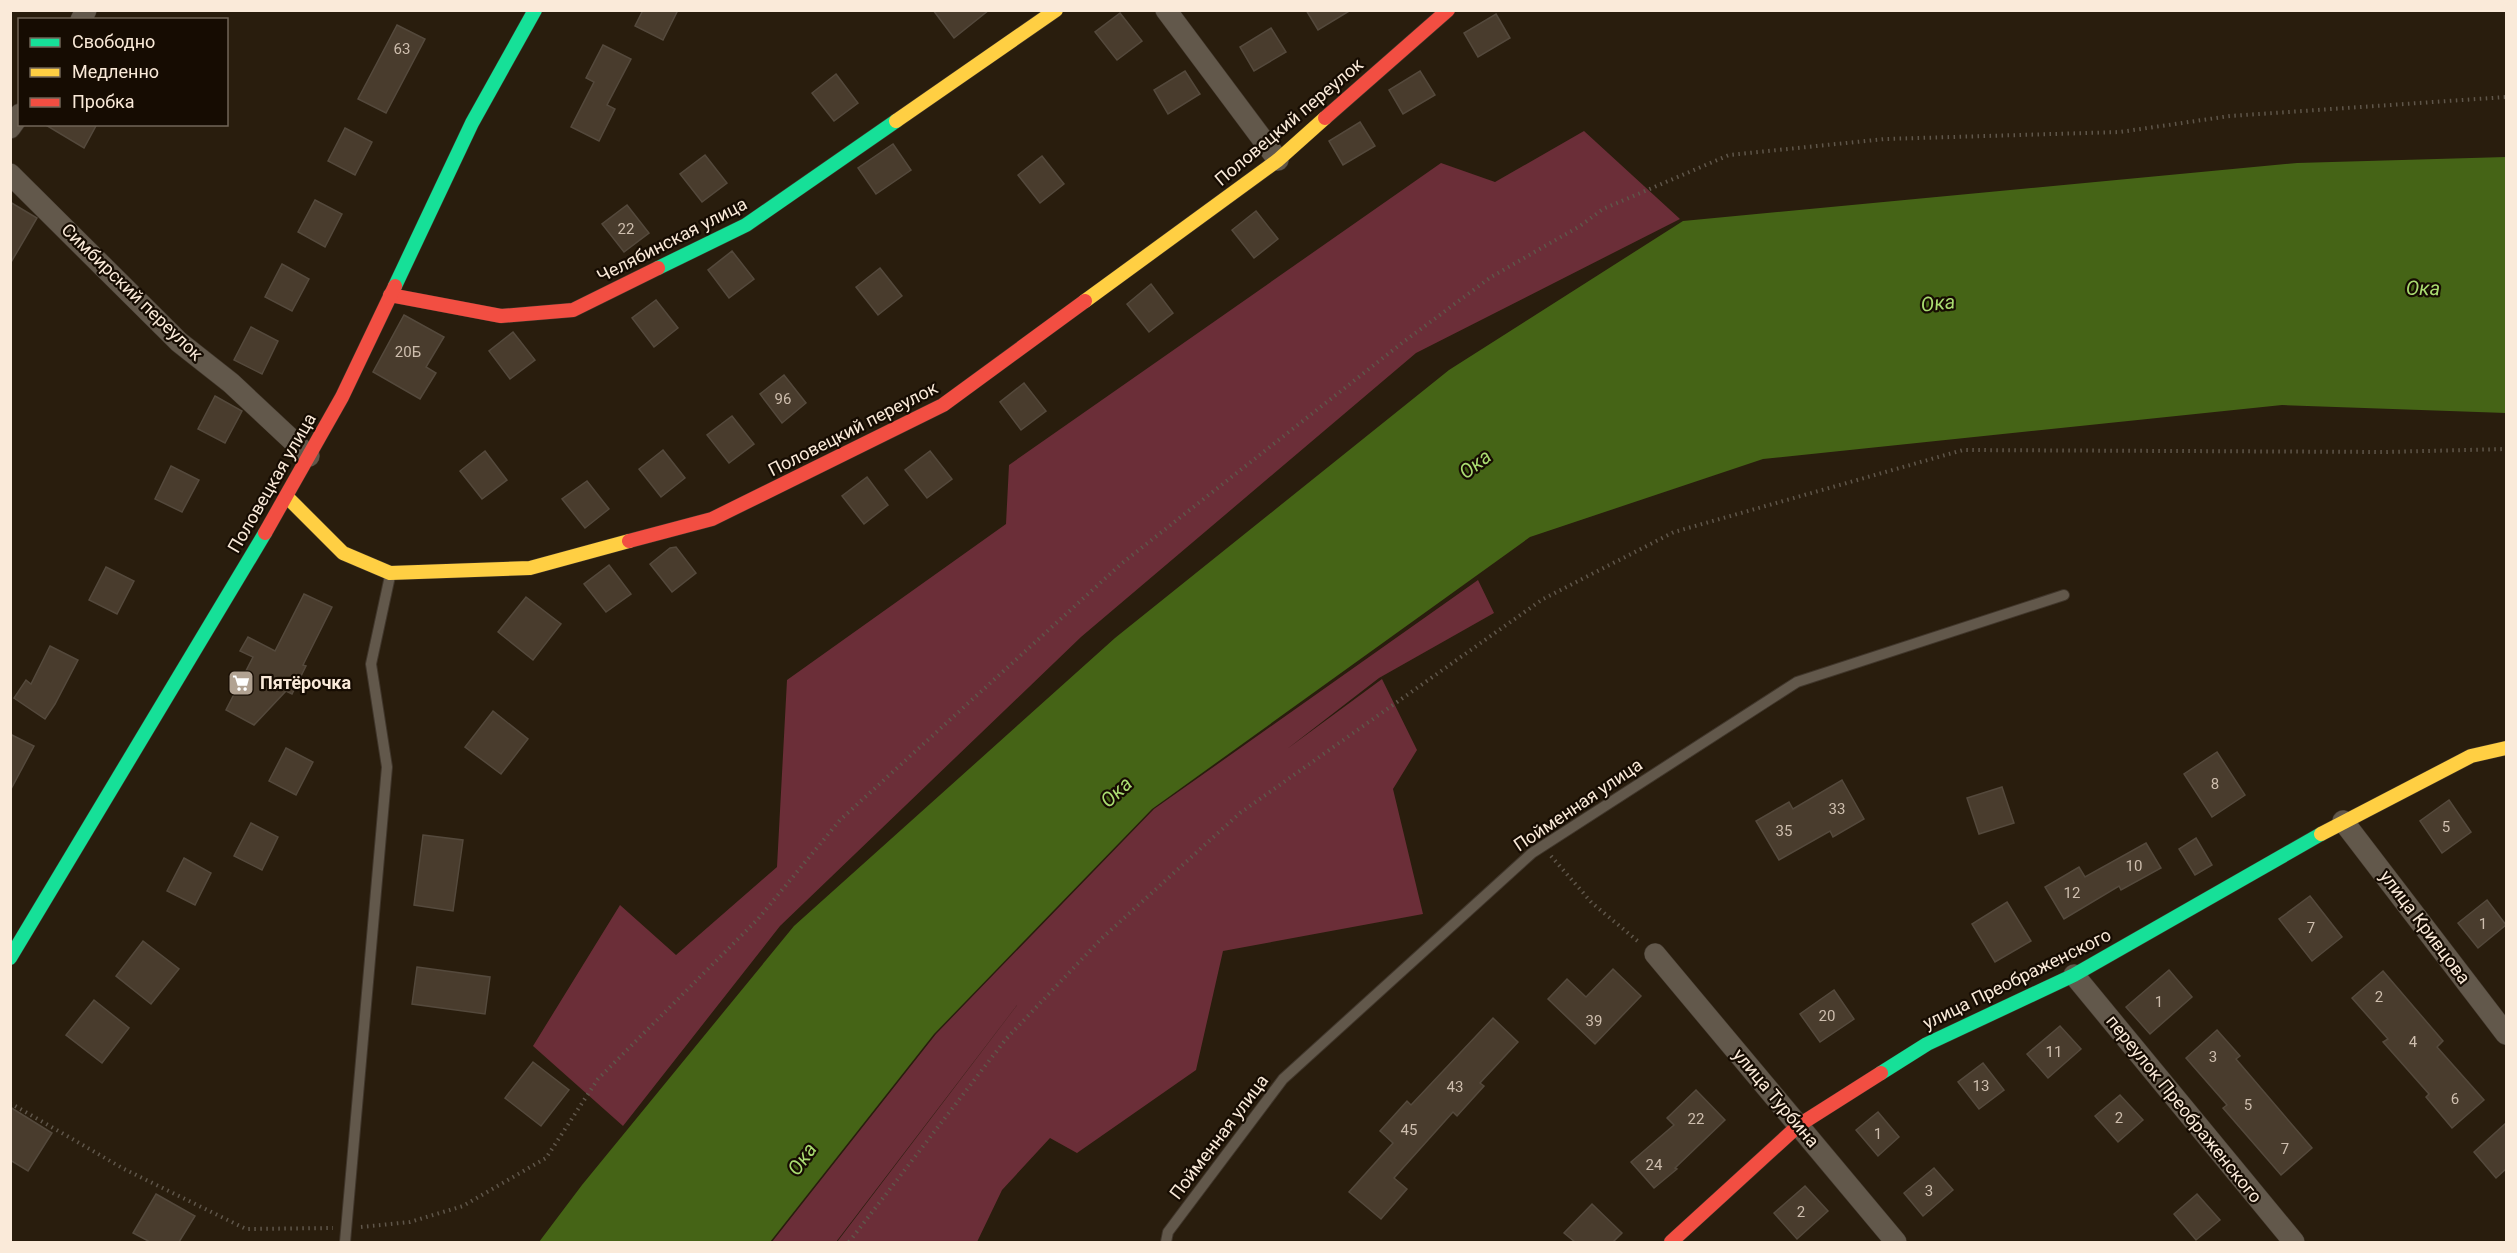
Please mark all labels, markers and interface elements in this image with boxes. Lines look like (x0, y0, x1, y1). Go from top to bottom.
legend (18, 18, 228, 126)
text: Свободно (72, 31, 155, 52)
house number: 63 (394, 40, 410, 58)
street label: Половецкий переулок (1210, 53, 1367, 190)
text: Медленно (72, 61, 159, 82)
text: Пробка (72, 91, 135, 112)
street label: Челябинская улица (593, 193, 750, 286)
street label: Симбирский переулок (57, 219, 208, 365)
house number: 22 (618, 220, 634, 238)
water label: Ока (2406, 276, 2440, 300)
water label: Ока (1920, 289, 1956, 317)
house number: 20Б (395, 343, 421, 361)
street label: Половецкий переулок (765, 377, 941, 480)
house number: 96 (775, 390, 791, 408)
street label: Половецкая улица (223, 409, 320, 556)
water label: Ока (1454, 444, 1496, 484)
supermarket icon: Пятёрочка (226, 668, 256, 698)
place label: Пятёрочка (260, 672, 351, 693)
street label: Пойменная улица (1509, 754, 1646, 855)
water label: Ока (1095, 771, 1137, 813)
house number: 8 (2211, 775, 2219, 793)
house number: 33 (1829, 800, 1845, 818)
house number: 5 (2442, 818, 2450, 836)
house number: 35 (1776, 822, 1792, 840)
house number: 10 (2126, 857, 2142, 875)
street label: улица Кривцова (2376, 866, 2475, 988)
house number: 12 (2064, 884, 2080, 902)
house number: 1 (2479, 915, 2487, 933)
house number: 7 (2307, 919, 2315, 937)
street label: улица Преображенского (1919, 924, 2114, 1033)
house number: 2 (2375, 988, 2383, 1006)
house number: 1 (2155, 993, 2163, 1011)
house number: 20 (1819, 1007, 1835, 1025)
street label: переулок Преображенского (2102, 1011, 2267, 1207)
house number: 39 (1586, 1012, 1602, 1030)
house number: 4 (2409, 1033, 2418, 1051)
house number: 11 (2046, 1043, 2062, 1061)
street label: улица Турбина (1729, 1044, 1824, 1151)
house number: 3 (2209, 1048, 2217, 1066)
street label: Пойменная улица (1165, 1070, 1272, 1203)
house number: 13 (1973, 1077, 1989, 1095)
house number: 43 (1447, 1078, 1463, 1096)
house number: 6 (2451, 1090, 2459, 1108)
house number: 5 (2244, 1096, 2252, 1114)
house number: 2 (2115, 1109, 2123, 1127)
house number: 22 (1688, 1110, 1704, 1128)
house number: 45 (1401, 1121, 1417, 1139)
house number: 1 (1874, 1125, 1882, 1143)
water label: Ока (782, 1138, 822, 1180)
house number: 7 (2281, 1140, 2289, 1158)
house number: 24 (1646, 1156, 1663, 1174)
house number: 3 (1925, 1182, 1933, 1200)
house number: 2 (1797, 1203, 1805, 1221)

